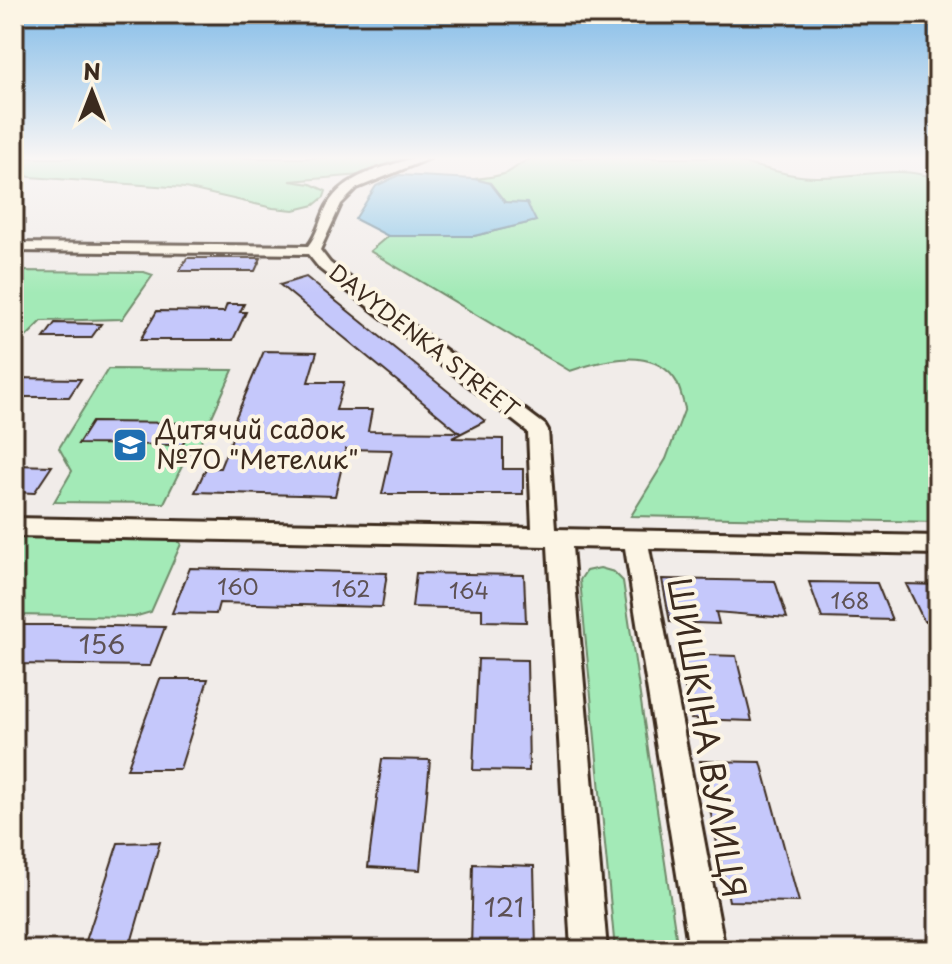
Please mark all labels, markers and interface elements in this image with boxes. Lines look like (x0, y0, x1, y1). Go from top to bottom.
north arrow (52, 52, 132, 132)
text: N (83, 54, 101, 87)
street label: DAVYDENKA STREET (323, 255, 527, 424)
place label: Дитячий садок №70 "Метелик" (155, 409, 359, 478)
school or university icon: Дитячий садок №70 "Метелик" (111, 426, 149, 464)
house number: 160 (217, 569, 259, 602)
house number: 162 (332, 571, 370, 604)
house number: 164 (449, 573, 489, 606)
street label: ШИШКIНА ВУЛИЦЯ (656, 574, 760, 901)
house number: 168 (831, 583, 869, 616)
house number: 156 (79, 624, 125, 663)
house number: 121 (484, 887, 524, 926)

